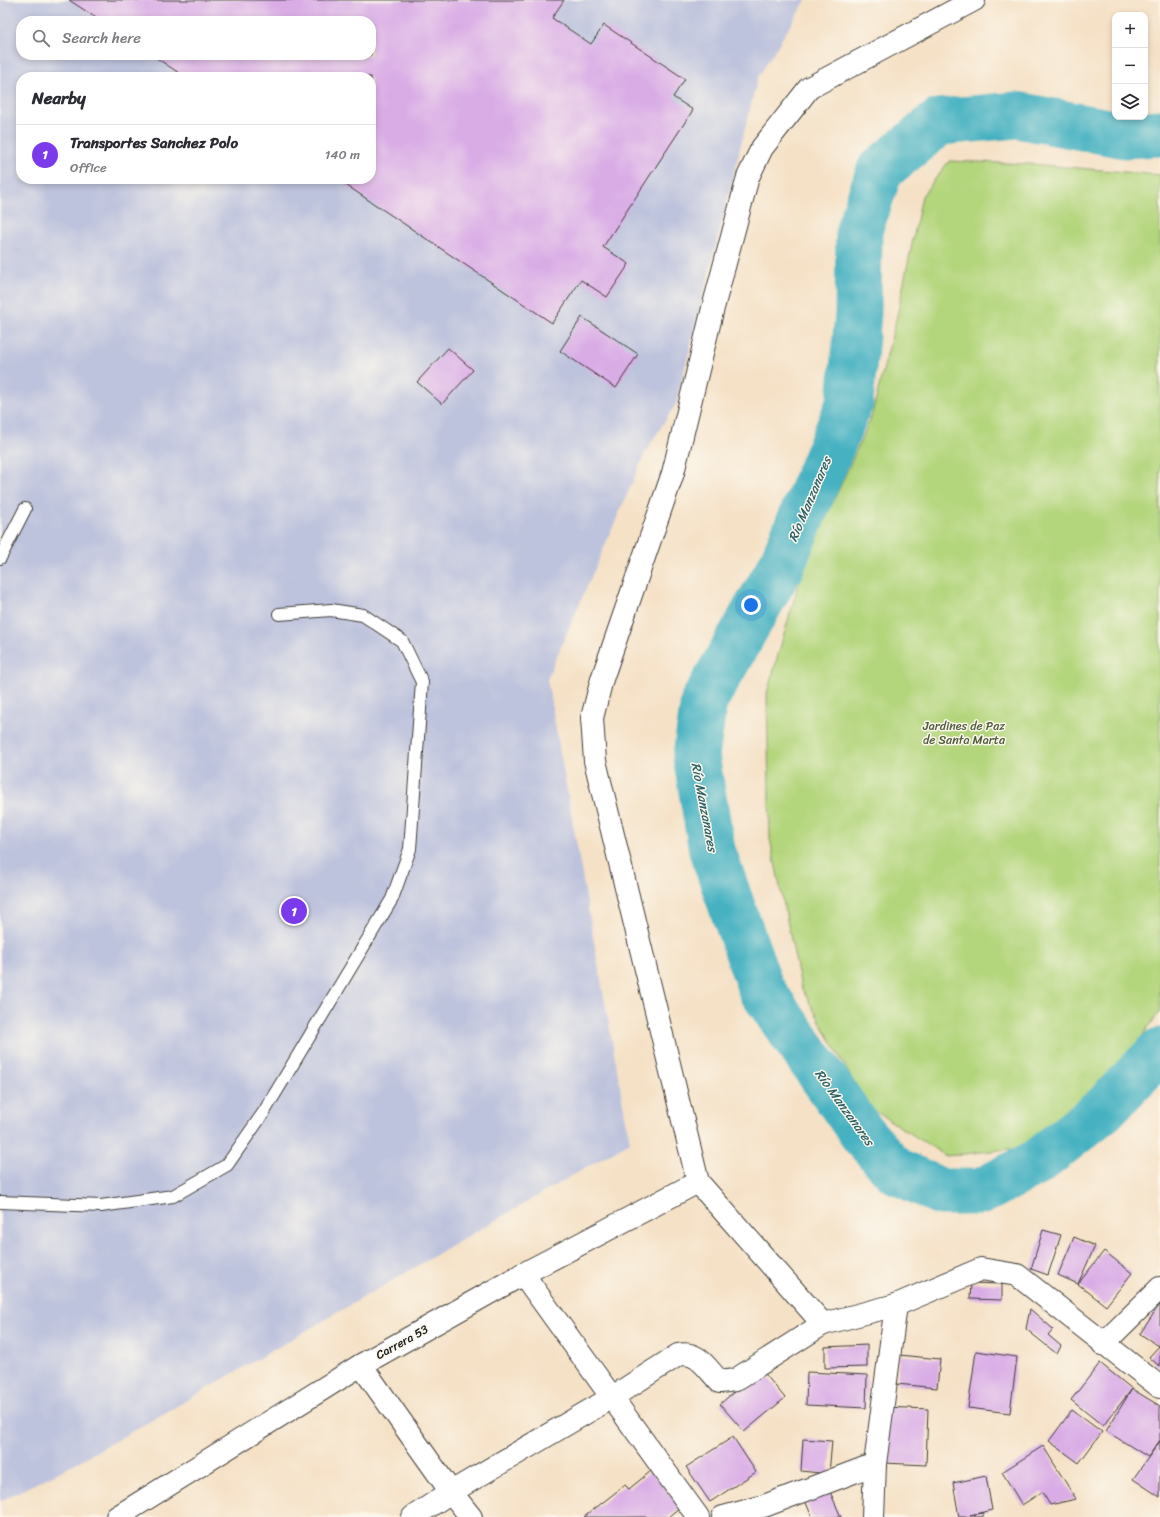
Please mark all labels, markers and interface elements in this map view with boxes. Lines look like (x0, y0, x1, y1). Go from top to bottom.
map controls (1112, 12, 1148, 120)
button: + (1112, 12, 1148, 48)
search box (16, 16, 376, 60)
text: Search here (62, 25, 141, 51)
icon: search (30, 27, 52, 49)
button: − (1112, 48, 1148, 84)
text: Nearby (32, 83, 86, 113)
button: layers (1112, 84, 1148, 120)
text: Transportes Sanchez Polo (70, 130, 238, 156)
text: 1 (42, 143, 48, 166)
text: 140 m (325, 143, 360, 166)
text: Office (70, 156, 107, 179)
water label: Río Manzanares (781, 451, 838, 545)
your location (741, 595, 761, 615)
park label: Jardines de Paz de Santa Marta (922, 715, 1006, 751)
water label: Río Manzanares (685, 761, 725, 856)
pin: 1 (281, 896, 307, 926)
water label: Río Manzanares (809, 1064, 882, 1152)
street label: Carrera 53 (372, 1318, 433, 1366)

